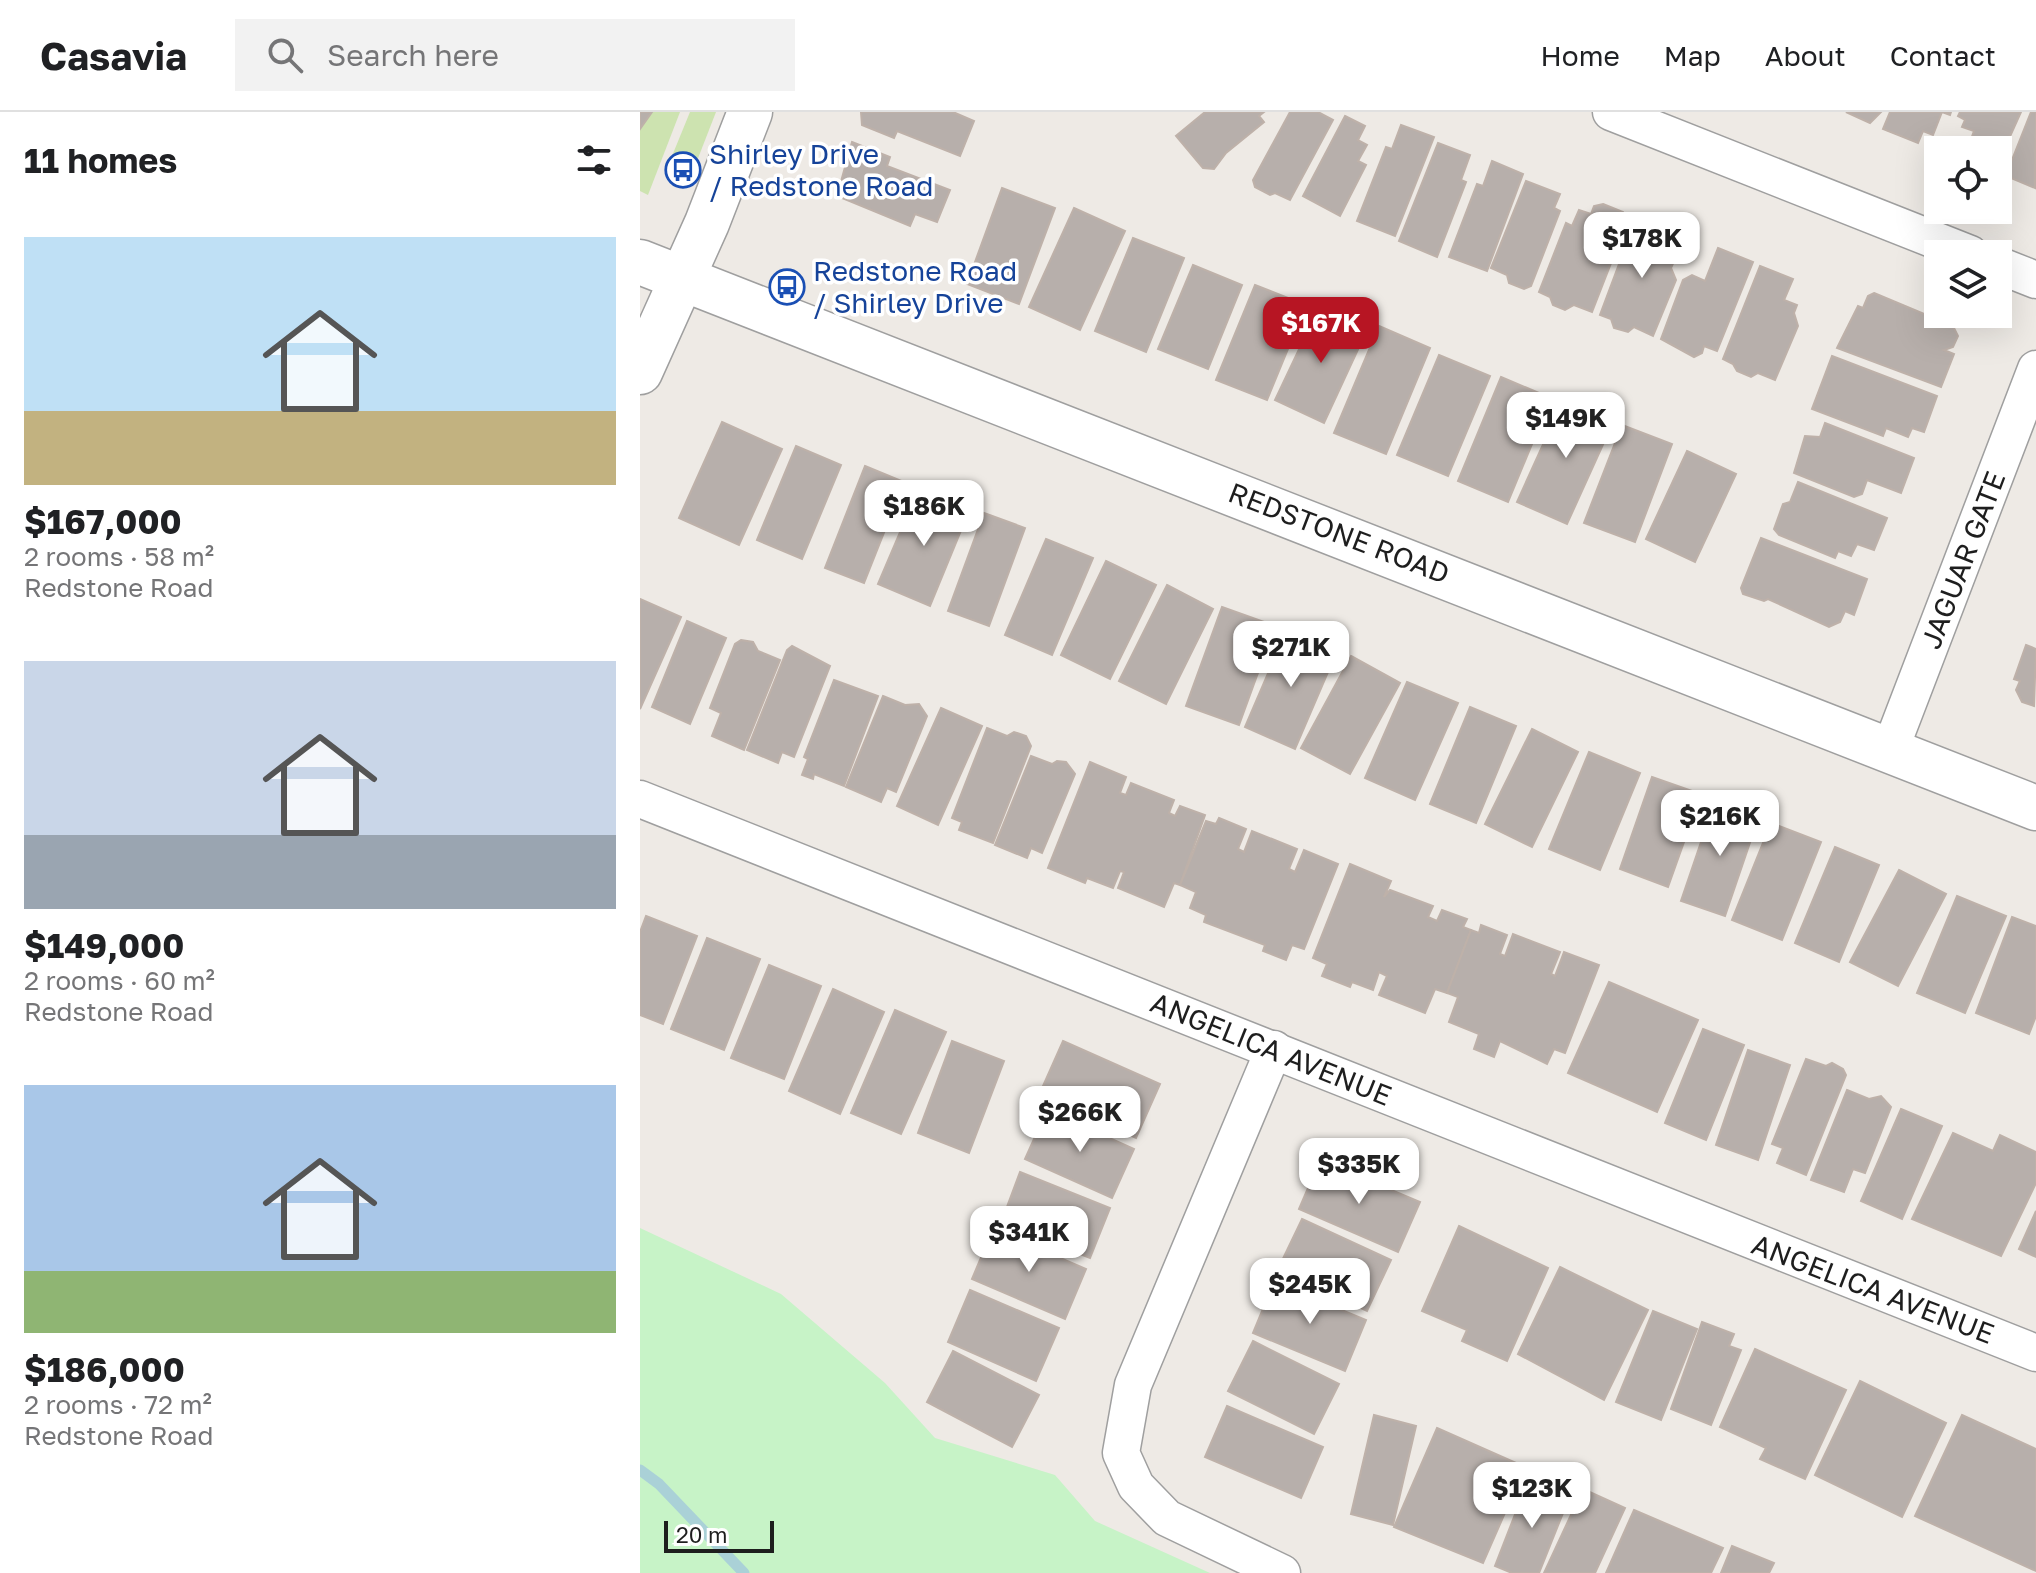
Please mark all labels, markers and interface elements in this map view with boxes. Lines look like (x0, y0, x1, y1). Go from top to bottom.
search box (235, 19, 795, 91)
text: Casavia (40, 33, 187, 78)
icon: search (263, 33, 307, 77)
text: Search here (327, 37, 499, 73)
text: Home (1541, 39, 1620, 72)
text: Map (1664, 39, 1721, 72)
text: About (1765, 39, 1846, 72)
text: Contact (1890, 39, 1996, 72)
map controls (1924, 136, 2012, 328)
button: locate (1924, 136, 2012, 224)
place label: Shirley Drive / Redstone Road (709, 137, 934, 202)
icon: filters (572, 138, 616, 182)
text: 11 homes (24, 140, 177, 180)
bus stop icon: Shirley Drive / Redstone Road (664, 151, 702, 189)
pin: $178K (1586, 212, 1698, 280)
text: $178K (1602, 222, 1682, 253)
button: layers (1924, 240, 2012, 328)
place label: Redstone Road / Shirley Drive (813, 254, 1017, 319)
bus stop icon: Redstone Road / Shirley Drive (768, 268, 806, 306)
icon: home (248, 289, 392, 433)
pin: $167K (1265, 297, 1377, 365)
text: $167K (1281, 307, 1361, 338)
pin: $149K (1510, 392, 1622, 460)
text: $149K (1525, 402, 1607, 433)
street label: JAGUAR GATE (1914, 467, 2011, 653)
street label: REDSTONE ROAD (1224, 475, 1454, 590)
pin: $186K (868, 480, 980, 548)
text: $186K (883, 490, 965, 521)
text: $167,000 (24, 501, 182, 541)
text: 2 rooms · 58 m² (24, 541, 214, 572)
text: Redstone Road (24, 572, 214, 603)
pin: $271K (1235, 621, 1347, 689)
text: $271K (1251, 631, 1331, 662)
icon: home (248, 713, 392, 857)
pin: $216K (1664, 790, 1776, 858)
text: $216K (1679, 800, 1761, 831)
text: $149,000 (24, 925, 184, 965)
text: 2 rooms · 60 m² (24, 965, 215, 996)
street label: ANGELICA AVENUE (1146, 985, 1396, 1112)
text: Redstone Road (24, 996, 214, 1027)
pin: $266K (1024, 1086, 1136, 1154)
text: $266K (1037, 1096, 1123, 1127)
icon: home (248, 1137, 392, 1281)
pin: $335K (1303, 1138, 1415, 1206)
text: $335K (1317, 1148, 1401, 1179)
pin: $341K (973, 1206, 1085, 1274)
text: $341K (988, 1216, 1070, 1247)
street label: ANGELICA AVENUE (1747, 1227, 1999, 1350)
pin: $245K (1254, 1258, 1366, 1326)
text: $245K (1268, 1268, 1352, 1299)
text: $186,000 (24, 1349, 185, 1389)
text: 2 rooms · 72 m² (24, 1389, 212, 1420)
text: Redstone Road (24, 1420, 214, 1451)
pin: $123K (1476, 1462, 1588, 1530)
text: $123K (1491, 1472, 1573, 1503)
scale bar (664, 1517, 774, 1553)
text: 20 m (676, 1521, 727, 1548)

